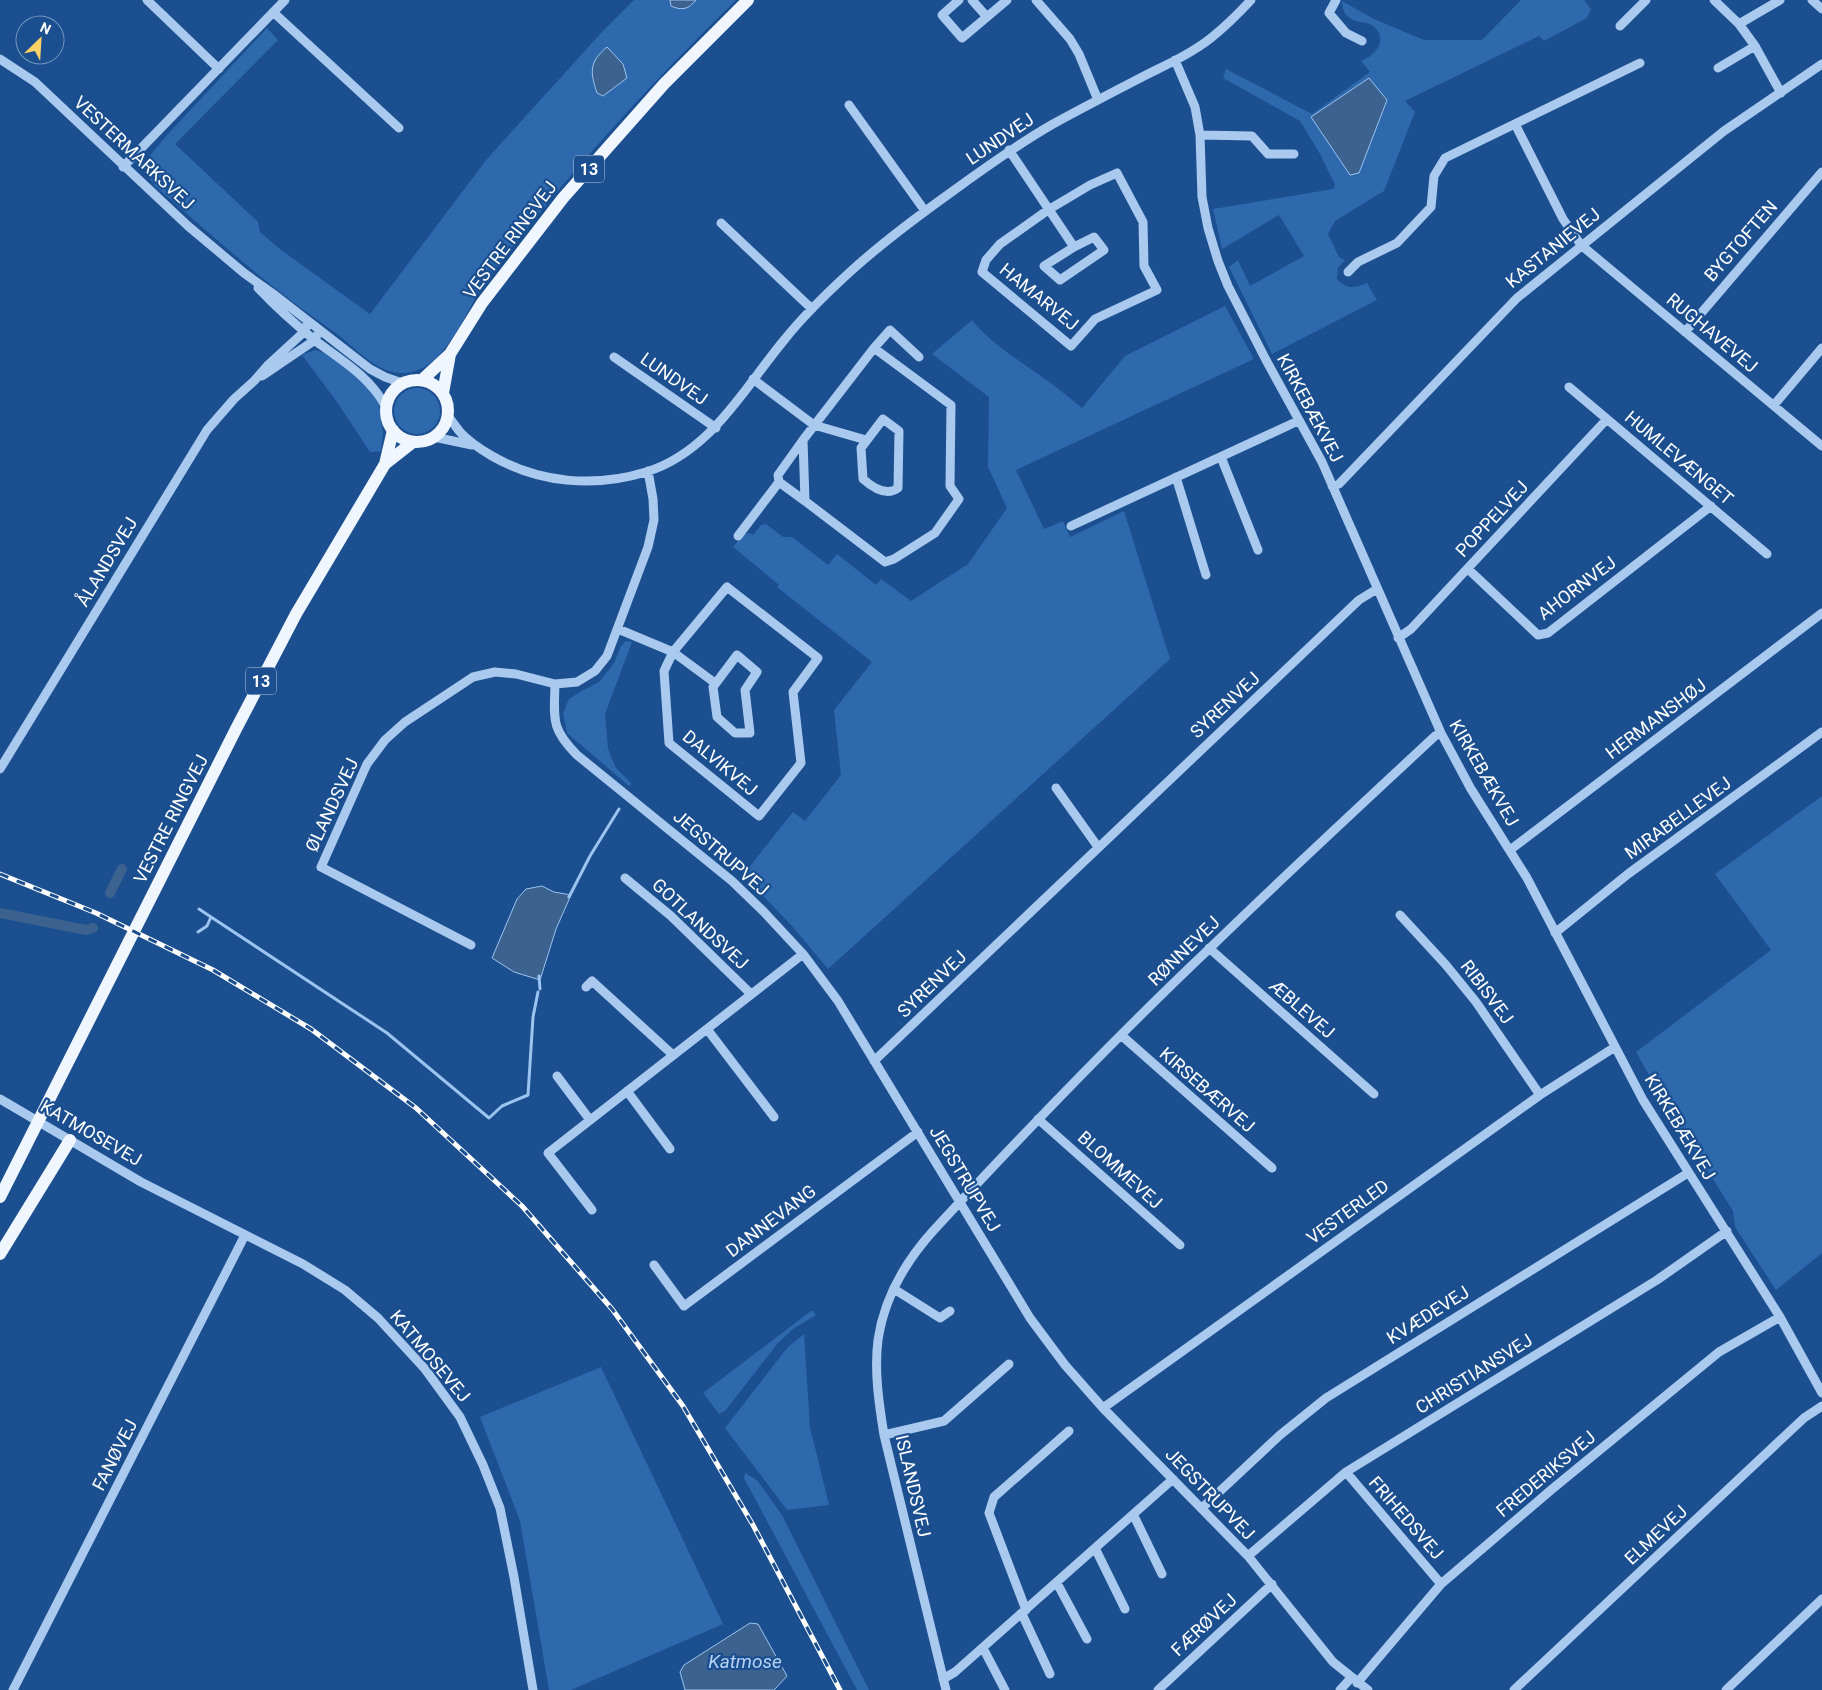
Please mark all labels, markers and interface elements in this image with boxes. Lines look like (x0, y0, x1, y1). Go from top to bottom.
north arrow (15, 15, 65, 65)
text: N (38, 19, 53, 38)
street label: VESTERMARKSVEJ (70, 91, 199, 214)
street label: LUNDVEJ (962, 108, 1038, 169)
road number: 13 (574, 156, 604, 182)
street label: VESTRE RINGVEJ (459, 177, 561, 303)
street label: BYGTOFTEN (1700, 196, 1781, 285)
street label: KASTANIEVEJ (1501, 203, 1604, 292)
street label: HAMARVEJ (996, 259, 1083, 335)
street label: RUGHAVEVEJ (1663, 288, 1762, 377)
street label: LUNDVEJ (637, 348, 712, 409)
street label: KIRKEBÆKVEJ (1273, 350, 1348, 466)
street label: HUMLEVÆNGET (1621, 406, 1738, 509)
street label: POPPELVEJ (1451, 476, 1532, 561)
street label: ÅLANDSVEJ (71, 513, 141, 610)
street label: AHORNVEJ (1533, 551, 1620, 624)
street label: SYRENVEJ (1186, 667, 1264, 742)
road number: 13 (246, 668, 276, 694)
street label: HERMANSHØJ (1601, 674, 1710, 763)
street label: KIRKEBÆKVEJ (1445, 716, 1523, 830)
street label: DALVIKVEJ (679, 725, 762, 800)
street label: VESTRE RINGVEJ (129, 751, 212, 887)
street label: ØLANDSVEJ (301, 755, 362, 855)
street label: MIRABELLEVEJ (1621, 772, 1735, 863)
street label: JEGSTRUPVEJ (669, 805, 773, 900)
street label: GOTLANDSVEJ (648, 874, 753, 974)
street label: RØNNEVEJ (1144, 911, 1224, 990)
street label: SYRENVEJ (893, 946, 970, 1022)
street label: RIBISVEJ (1457, 956, 1518, 1028)
street label: ÆBLEVEJ (1265, 974, 1339, 1043)
street label: KIRSEBÆRVEJ (1156, 1043, 1259, 1137)
street label: KIRKEBÆKVEJ (1641, 1070, 1720, 1183)
street label: KATMOSEVEJ (37, 1095, 146, 1170)
street label: JEGSTRUPVEJ (926, 1122, 1005, 1235)
street label: BLOMMEVEJ (1074, 1126, 1167, 1213)
street label: VESTERLED (1303, 1175, 1393, 1248)
street label: DANNEVANG (722, 1180, 820, 1261)
street label: KVÆDEVEJ (1383, 1281, 1473, 1348)
street label: KATMOSEVEJ (386, 1306, 475, 1406)
street label: CHRISTIANSVEJ (1411, 1329, 1536, 1418)
street label: FANØVEJ (88, 1416, 141, 1494)
street label: FREDERIKSVEJ (1492, 1426, 1600, 1521)
street label: ISLANDSVEJ (892, 1433, 935, 1539)
street label: JEGSTRUPVEJ (1161, 1443, 1259, 1544)
street label: FRIHEDSVEJ (1365, 1472, 1448, 1563)
street label: ELMEVEJ (1620, 1501, 1691, 1569)
street label: FÆRØVEJ (1167, 1589, 1241, 1660)
water label: Katmose (708, 1650, 782, 1673)

